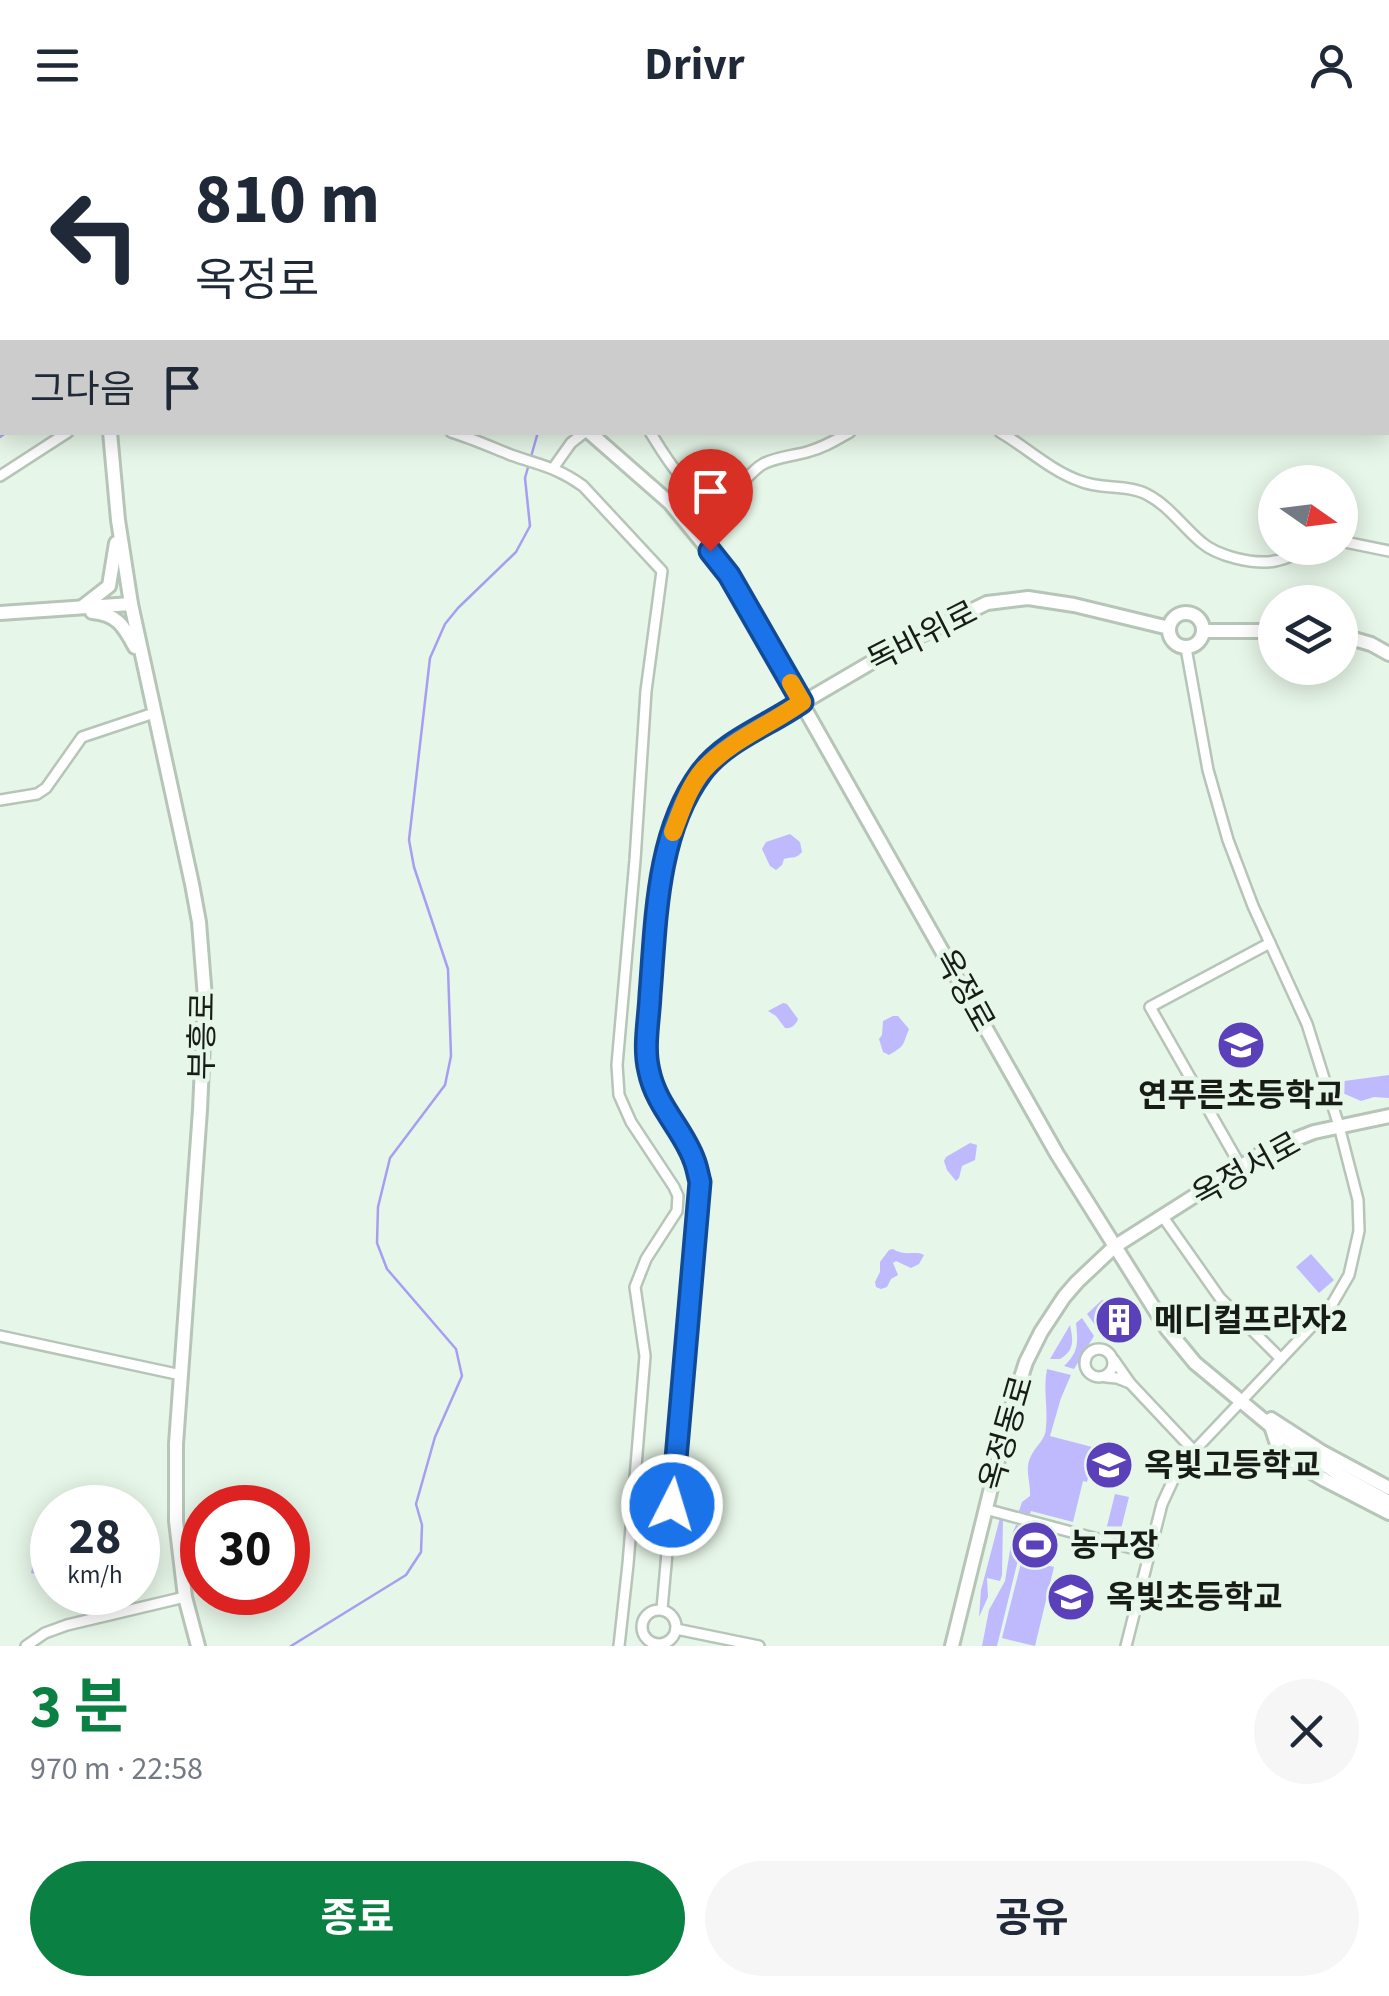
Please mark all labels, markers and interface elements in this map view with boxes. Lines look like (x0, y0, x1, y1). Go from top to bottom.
text: Drivr (644, 33, 745, 97)
icon: menu (30, 38, 85, 93)
icon: person (1304, 38, 1359, 93)
text: 810 m (195, 150, 380, 250)
icon: left (30, 170, 160, 300)
text: 옥정로 (195, 249, 319, 313)
icon: arrive (155, 360, 210, 415)
text: 그다음 (30, 363, 135, 417)
pin (668, 449, 753, 552)
icon: arrive (683, 464, 738, 519)
north arrow (1258, 465, 1358, 565)
map controls (1258, 465, 1358, 685)
button: layers (1258, 585, 1358, 685)
street label: 독바위로 (860, 590, 985, 684)
street label: 옥정로 (923, 941, 1006, 1040)
street label: 부흥로 (179, 991, 227, 1081)
school or university icon: 연푸른초등학교 (1215, 1019, 1267, 1071)
place label: 연푸른초등학교 (1138, 1073, 1344, 1119)
street label: 옥정서로 (1184, 1121, 1309, 1219)
building icon: 메디컬프라자2 (1093, 1294, 1145, 1346)
place label: 메디컬프라자2 (1154, 1298, 1348, 1344)
street label: 옥정동로 (969, 1370, 1045, 1496)
school or university icon: 옥빛고등학교 (1083, 1439, 1135, 1491)
place label: 옥빛고등학교 (1144, 1443, 1321, 1489)
position arrow (620, 1453, 724, 1557)
speed limit sign: 30 (180, 1485, 310, 1615)
text: 28 (69, 1502, 121, 1573)
sports icon: 농구장 (1009, 1519, 1061, 1571)
place label: 농구장 (1070, 1523, 1158, 1569)
text: km/h (67, 1557, 123, 1593)
school or university icon: 옥빛초등학교 (1045, 1571, 1097, 1623)
place label: 옥빛초등학교 (1106, 1575, 1283, 1621)
text: 3 분 (30, 1666, 129, 1751)
button: close (1254, 1679, 1359, 1784)
text: 970 m · 22:58 (30, 1746, 203, 1792)
button: 종료 (30, 1861, 685, 1976)
button: 공유 (705, 1861, 1359, 1976)

